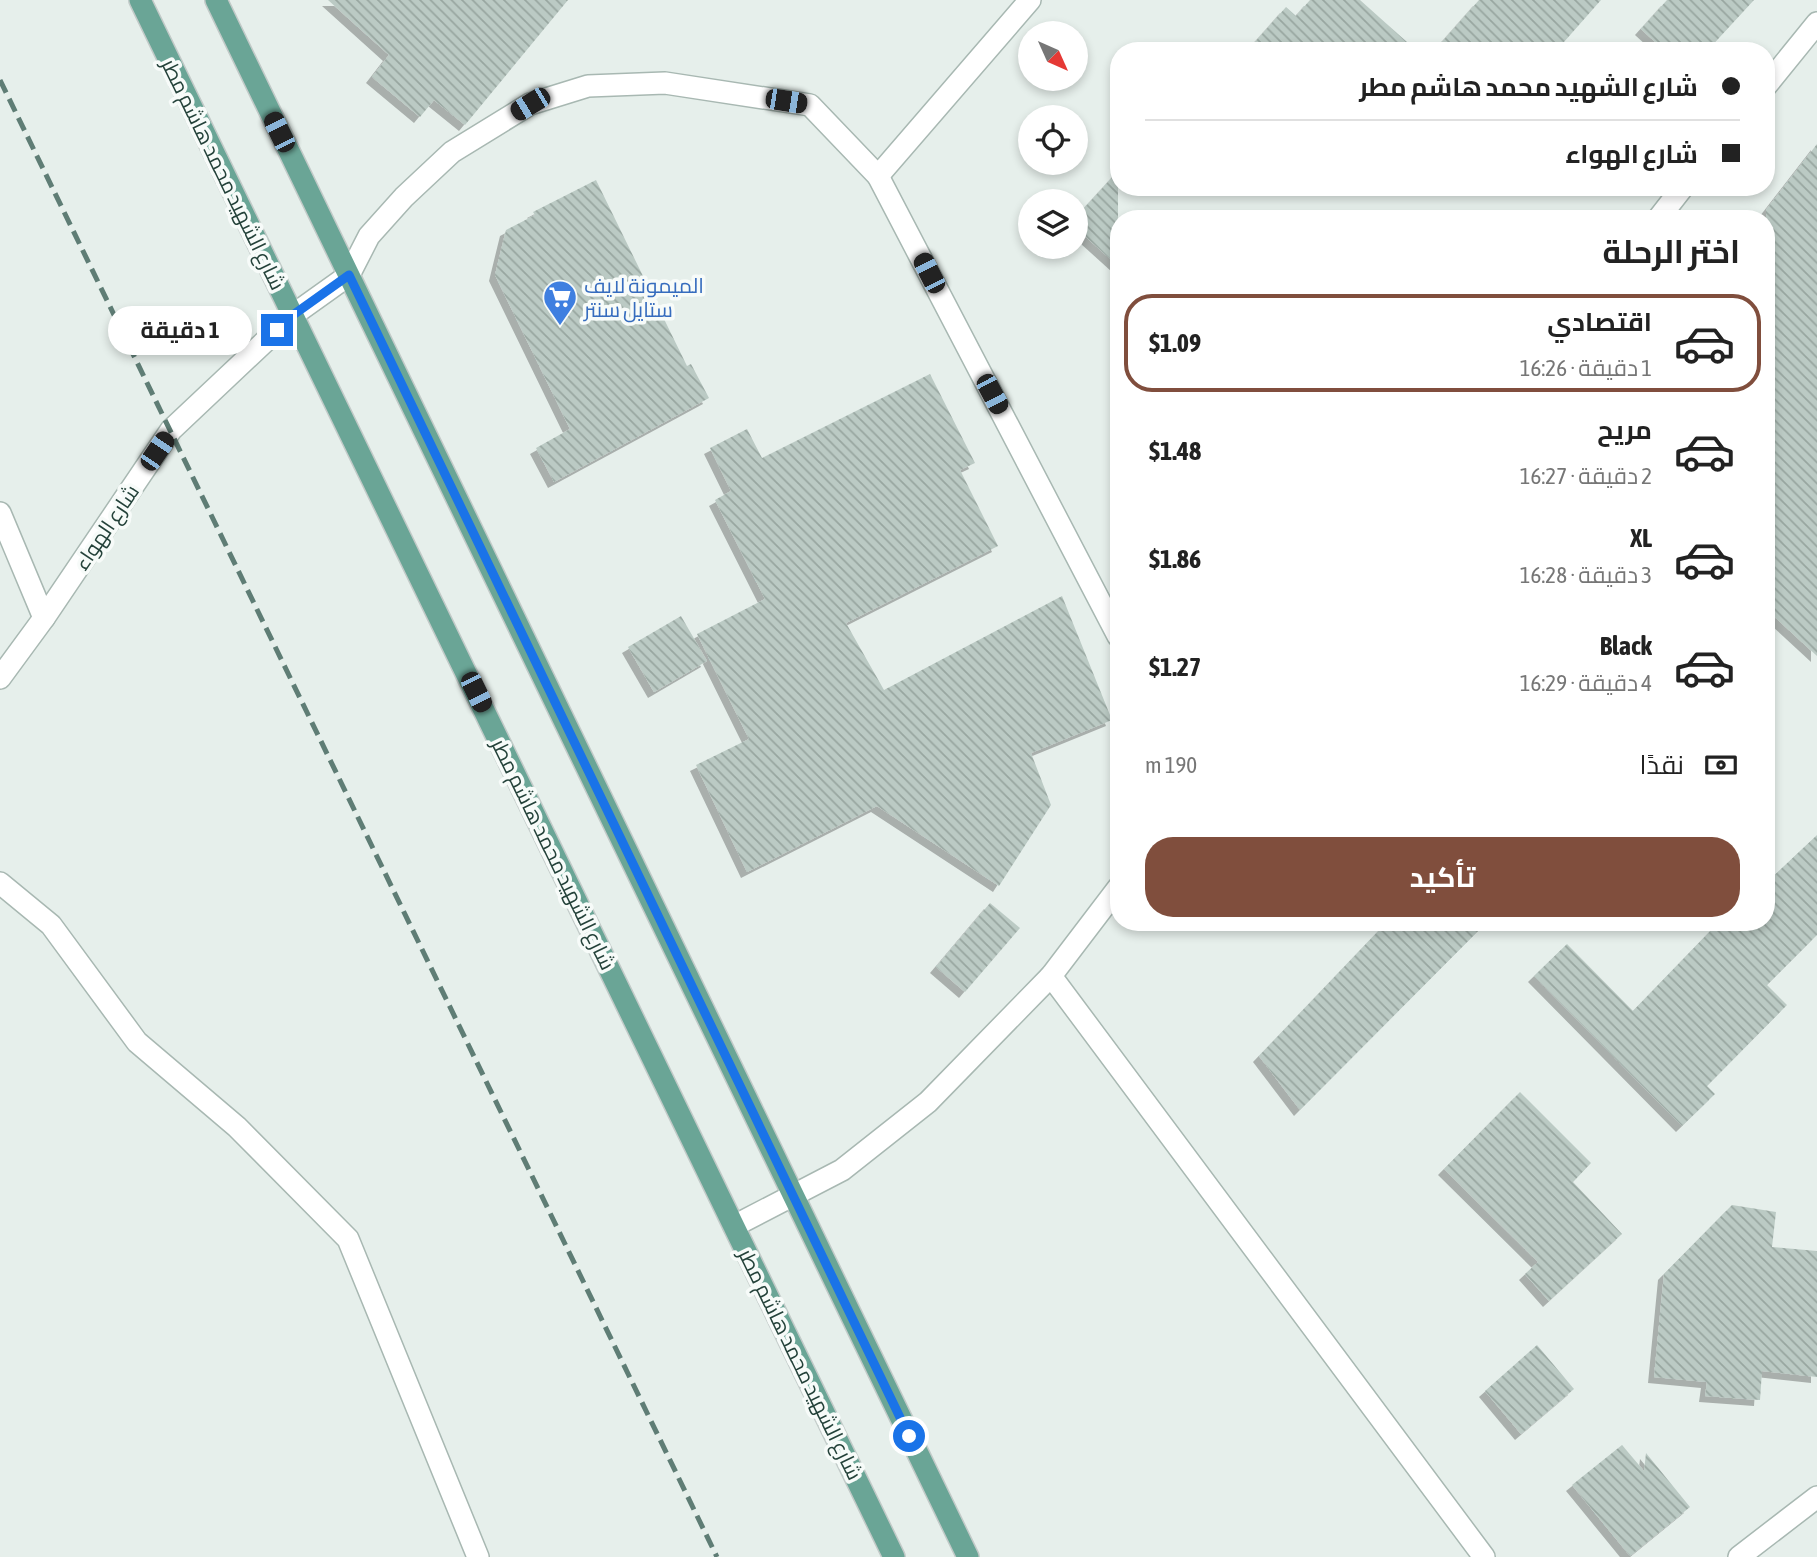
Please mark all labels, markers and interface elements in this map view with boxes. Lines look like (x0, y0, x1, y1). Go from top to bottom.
north arrow (1018, 21, 1088, 91)
map controls (1018, 21, 1088, 259)
street label: شارع الشهيد محمد هاشم مطر (154, 54, 290, 295)
text: شارع الشهيد محمد هاشم مطر (1359, 72, 1698, 102)
car (507, 84, 554, 124)
car (764, 87, 809, 115)
button: locate (1018, 105, 1088, 175)
car (261, 109, 298, 155)
text: شارع الهواء (1565, 139, 1698, 169)
button: layers (1018, 189, 1088, 259)
text: اختر الرحلة (1603, 233, 1740, 270)
car (911, 250, 948, 296)
place label: الميمونة لايف ستايل سنتر (583, 273, 704, 323)
supermarket icon: الميمونة لايف ستايل سنتر (541, 278, 579, 327)
callout: 1 دقيقة (109, 306, 252, 354)
text: اقتصادي (1547, 307, 1652, 337)
icon: car (1673, 312, 1736, 375)
route end (261, 314, 293, 346)
text: 1 دقيقة (141, 317, 220, 343)
text: $1.09 (1149, 328, 1201, 358)
text: 1 دقيقة · 16:26 (1520, 355, 1652, 381)
car (973, 371, 1012, 417)
text: مريح (1597, 415, 1652, 445)
icon: car (1673, 420, 1736, 483)
car (137, 428, 178, 474)
text: $1.48 (1149, 436, 1201, 466)
text: 2 دقيقة · 16:27 (1520, 463, 1652, 489)
street label: شارع الهواء (69, 480, 146, 576)
text: XL (1630, 523, 1652, 553)
icon: car (1673, 528, 1736, 591)
text: $1.86 (1149, 544, 1201, 574)
text: 3 دقيقة · 16:28 (1520, 562, 1652, 588)
text: Black (1600, 631, 1652, 661)
icon: car (1673, 636, 1736, 699)
text: $1.27 (1149, 652, 1201, 682)
car (458, 669, 495, 715)
text: 4 دقيقة · 16:29 (1520, 670, 1652, 696)
street label: شارع الشهيد محمد هاشم مطر (484, 734, 620, 975)
icon: cash (1702, 746, 1740, 784)
text: نقدًا (1640, 750, 1684, 780)
text: 190 m (1145, 752, 1197, 778)
button: تأكيد (1145, 837, 1740, 917)
street label: شارع الشهيد محمد هاشم مطر (731, 1244, 867, 1485)
route start (893, 1420, 925, 1452)

